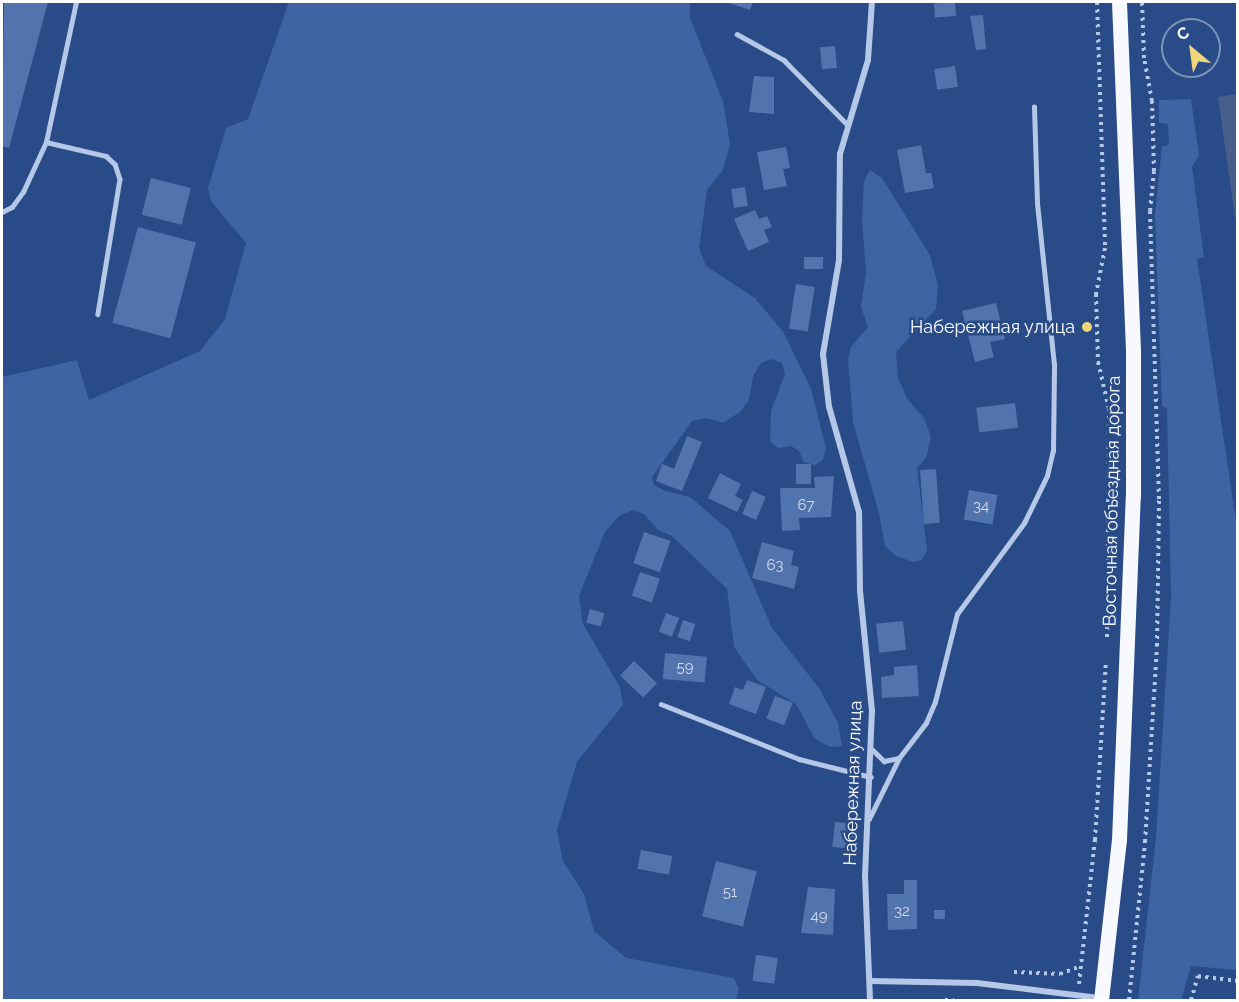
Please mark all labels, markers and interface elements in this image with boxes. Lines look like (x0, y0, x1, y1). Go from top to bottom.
north arrow (1161, 18, 1221, 78)
text: С (1174, 23, 1192, 45)
place label: Набережная улица (909, 316, 1075, 338)
marker: Набережная улица (1080, 320, 1094, 334)
street label: Восточная объездная дорога (1099, 375, 1125, 627)
house number: 67 (797, 497, 815, 515)
house number: 34 (973, 498, 989, 516)
house number: 63 (766, 557, 784, 575)
house number: 59 (677, 659, 693, 677)
street label: Набережная улица (839, 700, 867, 866)
house number: 51 (723, 884, 737, 902)
house number: 32 (894, 903, 910, 921)
house number: 49 (811, 908, 827, 926)

